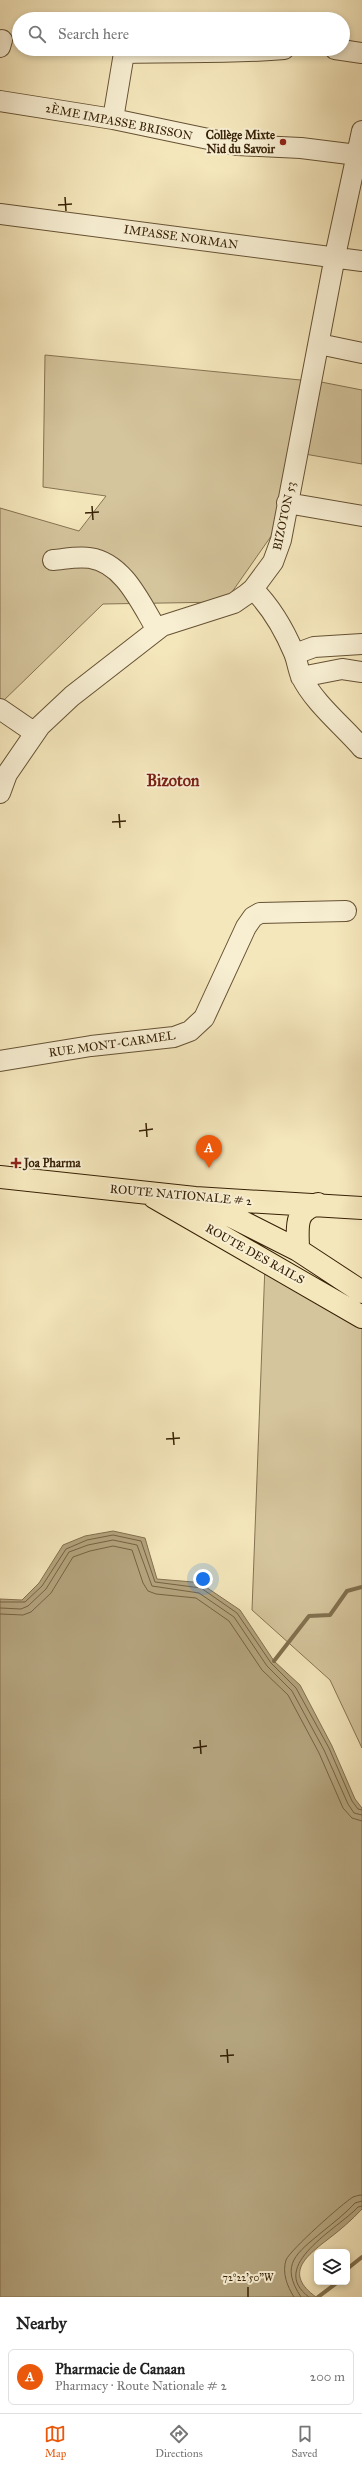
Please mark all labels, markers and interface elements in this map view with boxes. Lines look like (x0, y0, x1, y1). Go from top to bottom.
search box (12, 12, 350, 56)
icon: search (26, 23, 48, 45)
text: Search here (58, 25, 129, 43)
street label: 2ÈME IMPASSE BRISSON (44, 99, 194, 143)
place label: Collège Mixte Nid du Savoir (206, 128, 275, 156)
marker: Collège Mixte Nid du Savoir (278, 137, 288, 147)
street label: IMPASSE NORMAN (123, 222, 239, 252)
street label: BIZOTON 53 (270, 480, 298, 552)
district label: Bizoton (146, 771, 200, 790)
street label: RUE MONT-CARMEL (48, 1028, 176, 1060)
pin: A (196, 1135, 222, 1168)
place label: Joa Pharma (22, 1156, 82, 1171)
marker: Joa Pharma (11, 1158, 21, 1168)
street label: ROUTE NATIONALE # 2 (109, 1182, 253, 1208)
street label: ROUTE DES RAILS (203, 1221, 307, 1287)
your location (193, 1569, 213, 1589)
map controls (314, 2249, 350, 2285)
button: layers (314, 2249, 350, 2285)
text: 72°22'50"W (223, 2272, 274, 2284)
text: Nearby (16, 2313, 67, 2334)
text: Pharmacie de Canaan (55, 2360, 185, 2378)
text: A (26, 2369, 34, 2385)
text: 200 m (310, 2369, 345, 2385)
text: Pharmacy · Route Nationale # 2 (55, 2378, 227, 2394)
tab: Map (44, 2423, 66, 2460)
tab: Directions (155, 2423, 203, 2460)
tab: Saved (291, 2423, 318, 2460)

